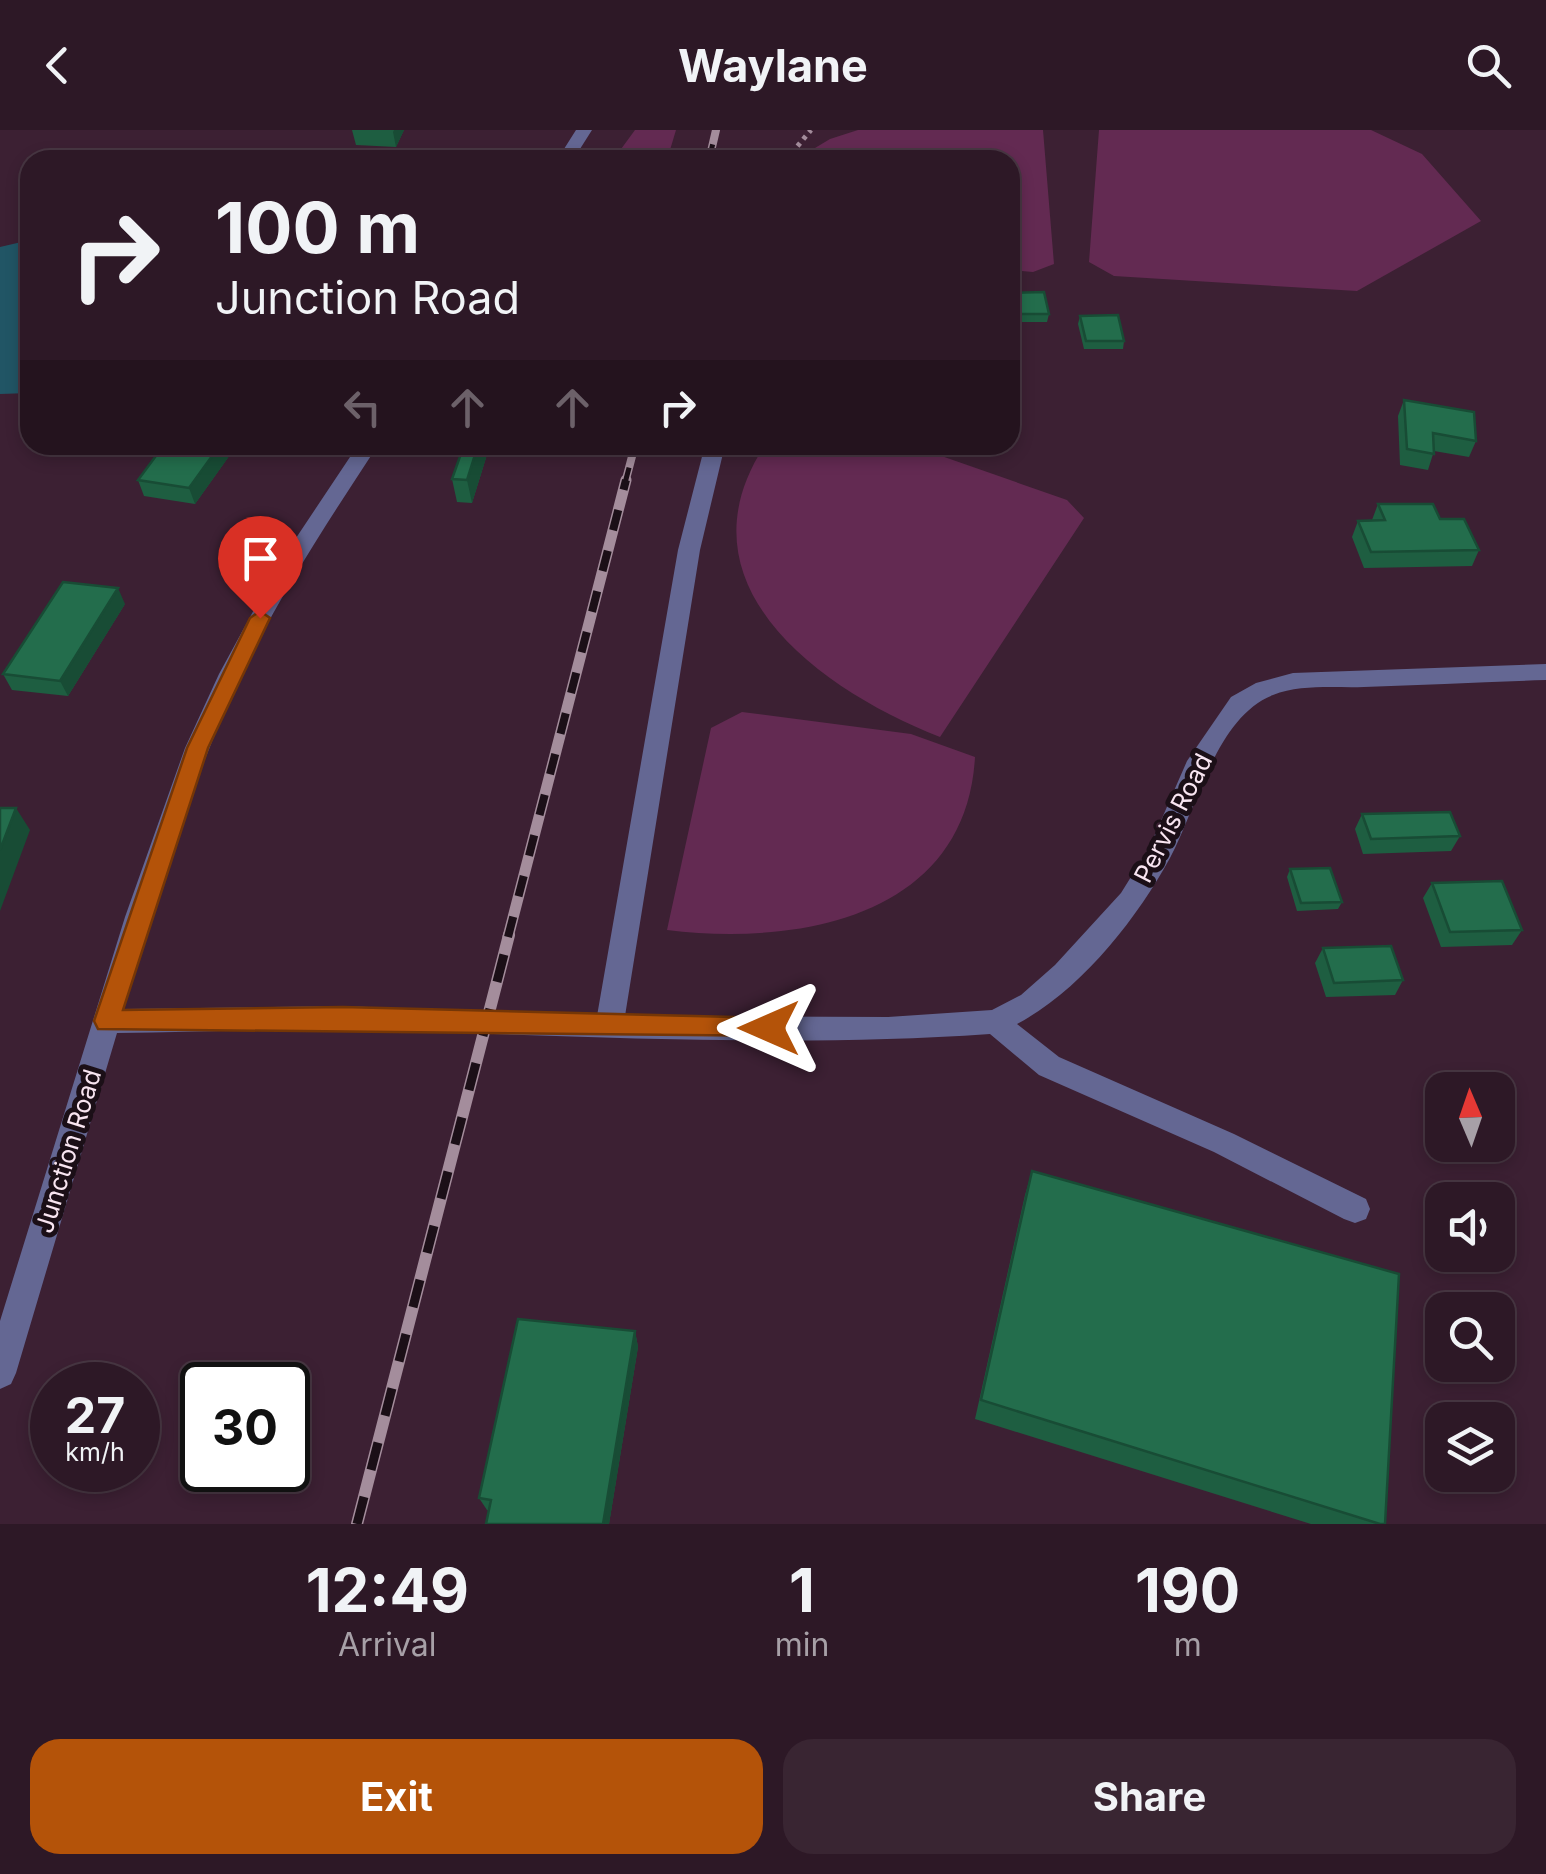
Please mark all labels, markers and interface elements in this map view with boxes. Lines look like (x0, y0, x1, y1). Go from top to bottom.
icon: back (30, 38, 85, 93)
text: Waylane (678, 38, 868, 93)
icon: search (1461, 38, 1516, 93)
text: 100 m (215, 185, 420, 270)
icon: right (50, 190, 180, 320)
text: Junction Road (215, 270, 520, 325)
icon: left (335, 380, 390, 435)
icon: ahead (440, 380, 495, 435)
icon: ahead (545, 380, 600, 435)
icon: right (650, 380, 705, 435)
pin (218, 516, 303, 619)
icon: arrive (233, 531, 288, 586)
street label: Pervis Road (1128, 748, 1218, 888)
position arrow (717, 976, 821, 1080)
street label: Junction Road (29, 1066, 107, 1236)
north arrow (1425, 1072, 1515, 1162)
map controls (1425, 1072, 1515, 1492)
button: sound (1425, 1182, 1515, 1272)
button: search (1425, 1292, 1515, 1382)
speed limit sign: 30 (180, 1362, 310, 1492)
text: 27 (65, 1385, 125, 1445)
button: layers (1425, 1402, 1515, 1492)
text: km/h (65, 1437, 125, 1467)
text: 12:49 (306, 1554, 469, 1626)
text: 1 (789, 1554, 815, 1626)
text: 190 (1135, 1554, 1240, 1626)
text: Arrival (338, 1625, 437, 1664)
text: min (775, 1625, 829, 1664)
text: m (1174, 1625, 1202, 1664)
button: Exit (30, 1739, 763, 1854)
button: Share (783, 1739, 1516, 1854)

